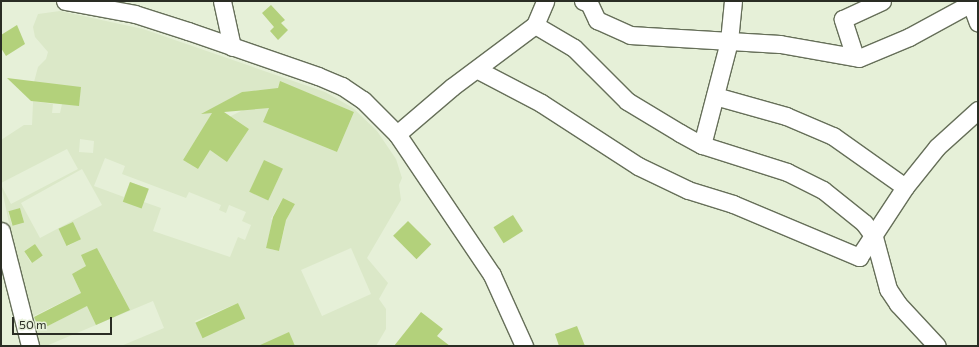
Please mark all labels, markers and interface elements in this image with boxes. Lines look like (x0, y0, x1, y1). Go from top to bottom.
scale bar (14, 309, 114, 335)
text: 50 m (19, 317, 47, 331)

